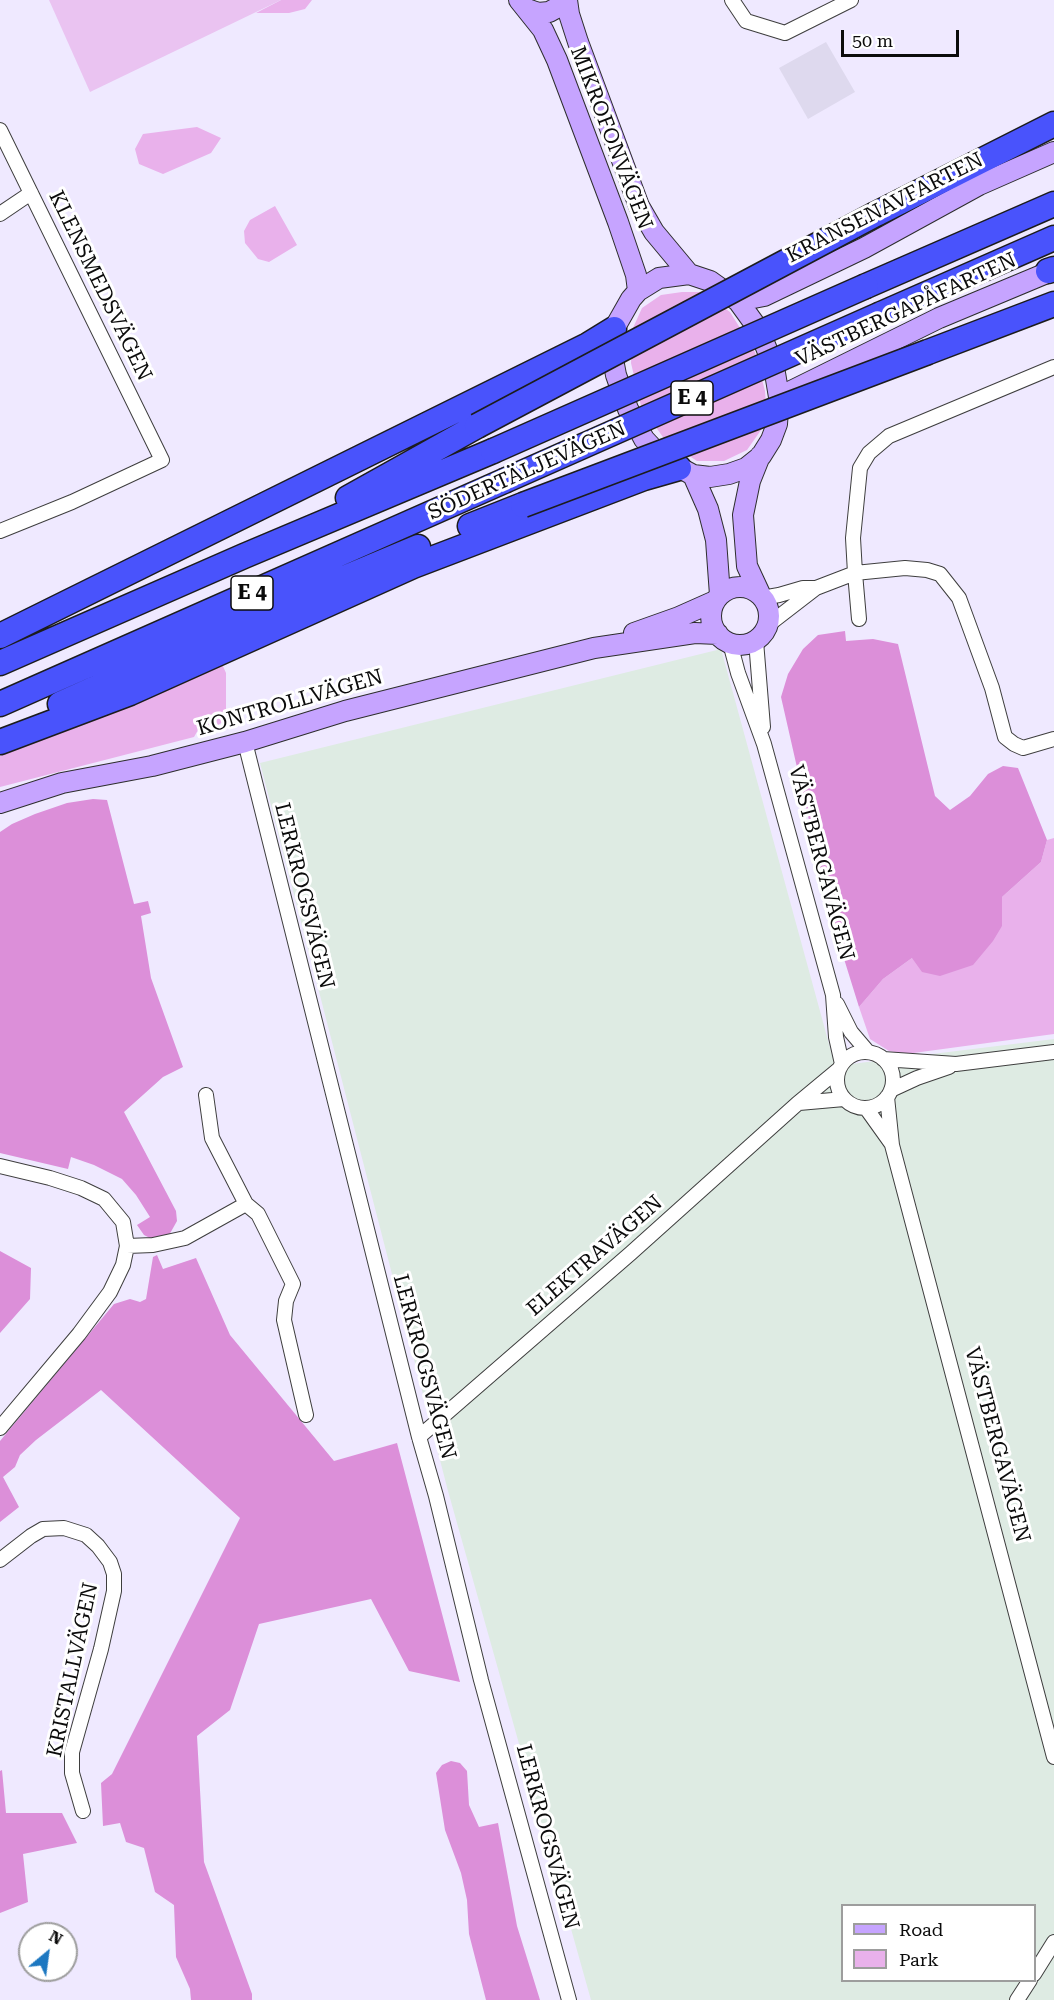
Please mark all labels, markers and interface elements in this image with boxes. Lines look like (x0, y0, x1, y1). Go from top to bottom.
scale bar (844, 18, 962, 56)
text: 50 m (852, 30, 893, 51)
street label: MIKROFONVÄGEN (564, 43, 658, 233)
street label: KRANSENAVFARTEN (782, 147, 988, 269)
street label: KLENSMEDSVÄGEN (43, 187, 157, 385)
street label: VÄSTBERGAPÅFARTEN (792, 248, 1020, 372)
road number: E 4 (671, 381, 713, 415)
street label: SÖDERTÄLJEVÄGEN (424, 416, 630, 526)
road number: E 4 (231, 576, 273, 610)
street label: KONTROLLVÄGEN (194, 664, 386, 742)
street label: VÄSTBERGAVÄGEN (783, 762, 859, 964)
street label: LERKROGSVÄGEN (269, 800, 339, 992)
street label: ELEKTRAVÄGEN (522, 1190, 668, 1322)
street label: LERKROGSVÄGEN (387, 1272, 461, 1462)
street label: VÄSTBERGAVÄGEN (959, 1344, 1035, 1546)
street label: KRISTALLVÄGEN (42, 1580, 104, 1760)
street label: LERKROGSVÄGEN (510, 1742, 584, 1932)
legend (841, 1904, 1036, 1982)
text: Road (899, 1919, 943, 1940)
north arrow (18, 1922, 78, 1982)
text: N (46, 1926, 66, 1949)
text: Park (899, 1949, 939, 1970)

